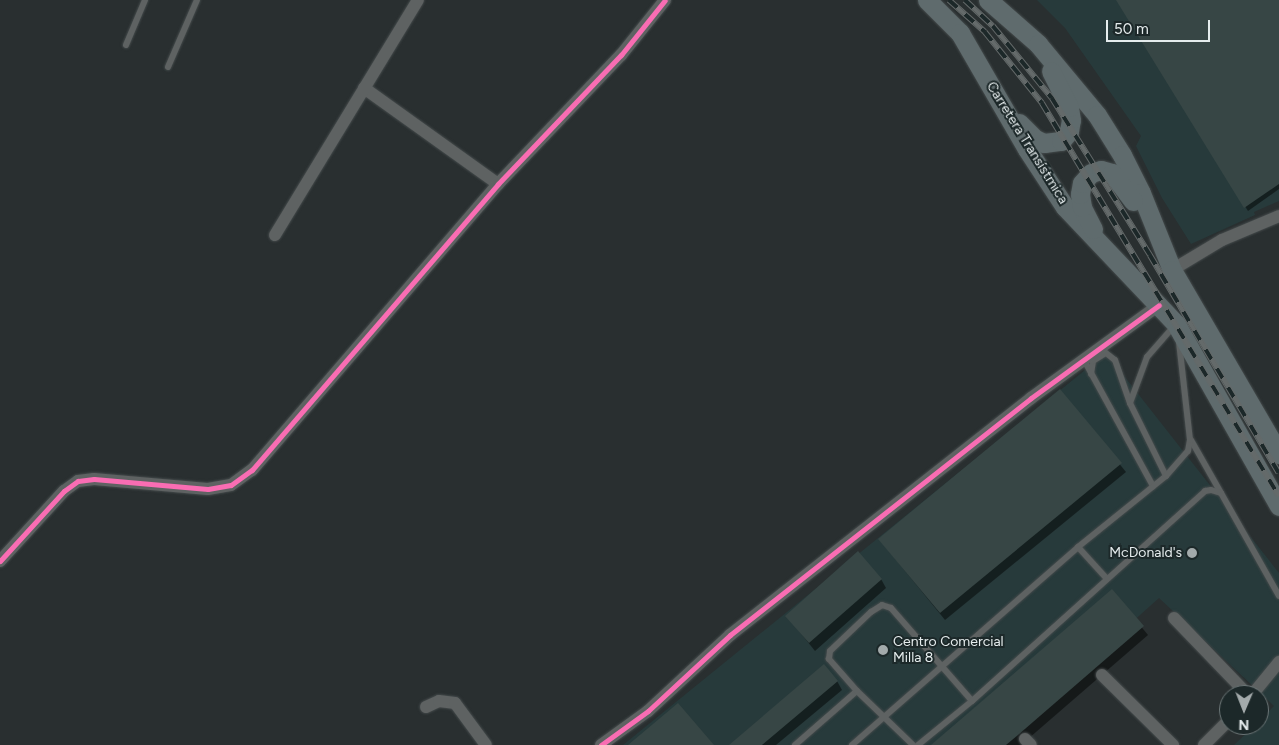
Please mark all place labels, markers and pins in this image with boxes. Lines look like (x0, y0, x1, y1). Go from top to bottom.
place label: McDonald's (1109, 545, 1182, 561)
marker: McDonald's (1186, 547, 1198, 559)
place label: Centro Comercial Milla 8 (893, 634, 1004, 666)
marker: Centro Comercial Milla 8 (877, 644, 889, 656)

